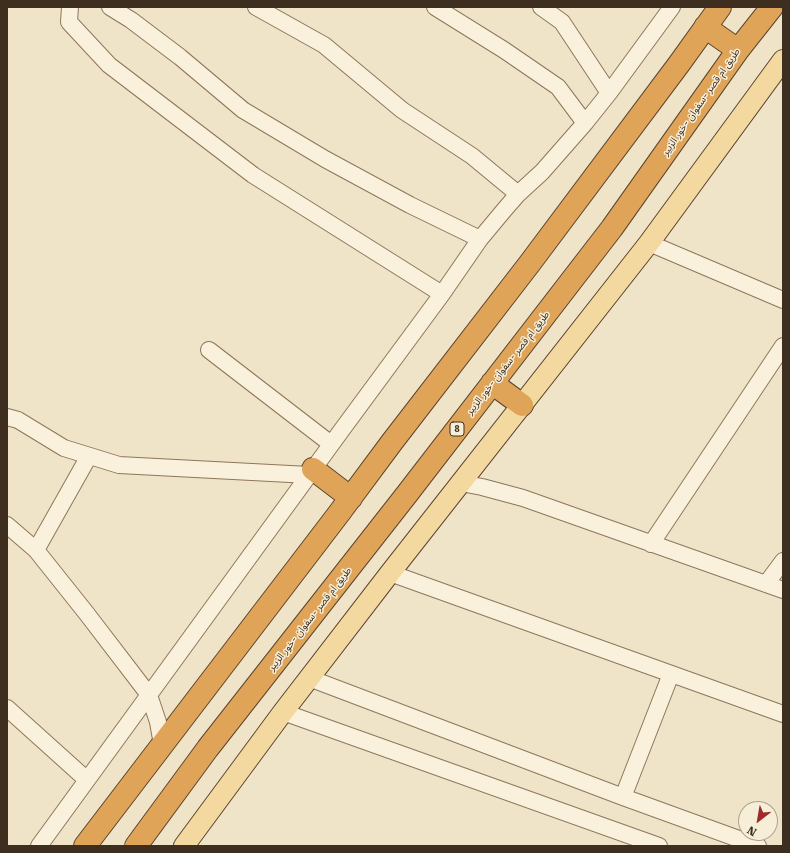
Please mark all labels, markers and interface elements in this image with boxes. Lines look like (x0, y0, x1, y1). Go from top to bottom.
street label: طريق ام قصر -سفوان -خور الزبير (659, 46, 743, 158)
street label: طريق ام قصر -سفوان -خور الزبير (464, 309, 552, 417)
road number: 8 (450, 422, 464, 436)
street label: طريق ام قصر -سفوان -خور الزبير (266, 565, 354, 673)
north arrow (738, 801, 778, 841)
text: N (745, 823, 759, 839)

